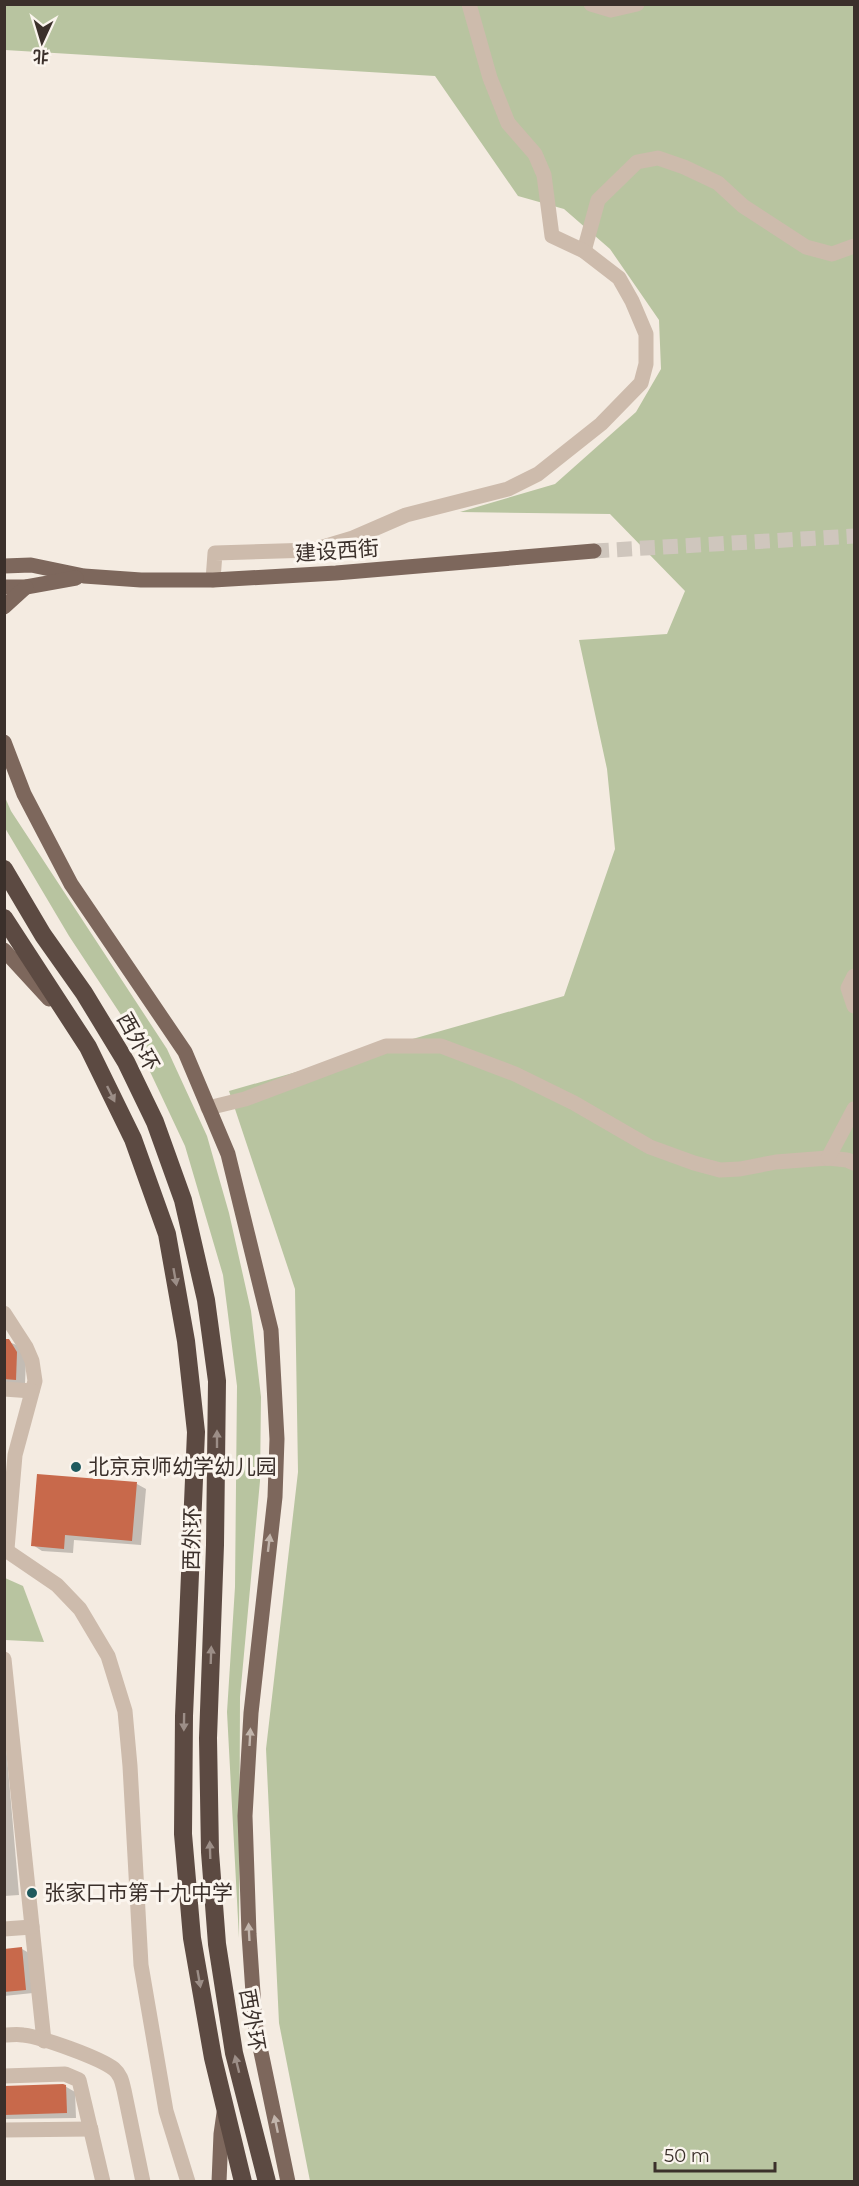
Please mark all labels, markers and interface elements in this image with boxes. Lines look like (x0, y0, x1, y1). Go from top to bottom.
north arrow (12, 12, 72, 72)
text: 北 (32, 46, 50, 67)
street label: 建设西街 (294, 535, 380, 566)
street label: 西外环 (112, 1008, 165, 1075)
one-way arrow (106, 1085, 115, 1102)
one-way arrow (171, 1268, 180, 1287)
one-way arrow (212, 1429, 222, 1448)
place label: 北京京师幼学幼儿园 (88, 1454, 277, 1479)
marker: 北京京师幼学幼儿园 (69, 1460, 83, 1474)
street label: 西外环 (178, 1507, 205, 1571)
one-way arrow (265, 1533, 274, 1552)
one-way arrow (207, 1645, 216, 1664)
one-way arrow (179, 1713, 189, 1732)
one-way arrow (245, 1727, 254, 1746)
one-way arrow (206, 1840, 215, 1859)
place label: 张家口市第十九中学 (44, 1880, 233, 1905)
marker: 张家口市第十九中学 (25, 1886, 39, 1900)
one-way arrow (245, 1922, 254, 1941)
one-way arrow (195, 1970, 204, 1989)
street label: 西外环 (235, 1987, 270, 2053)
one-way arrow (231, 2055, 241, 2073)
one-way arrow (271, 2115, 281, 2133)
scale bar (655, 2135, 775, 2173)
text: 50 m (664, 2145, 710, 2167)

